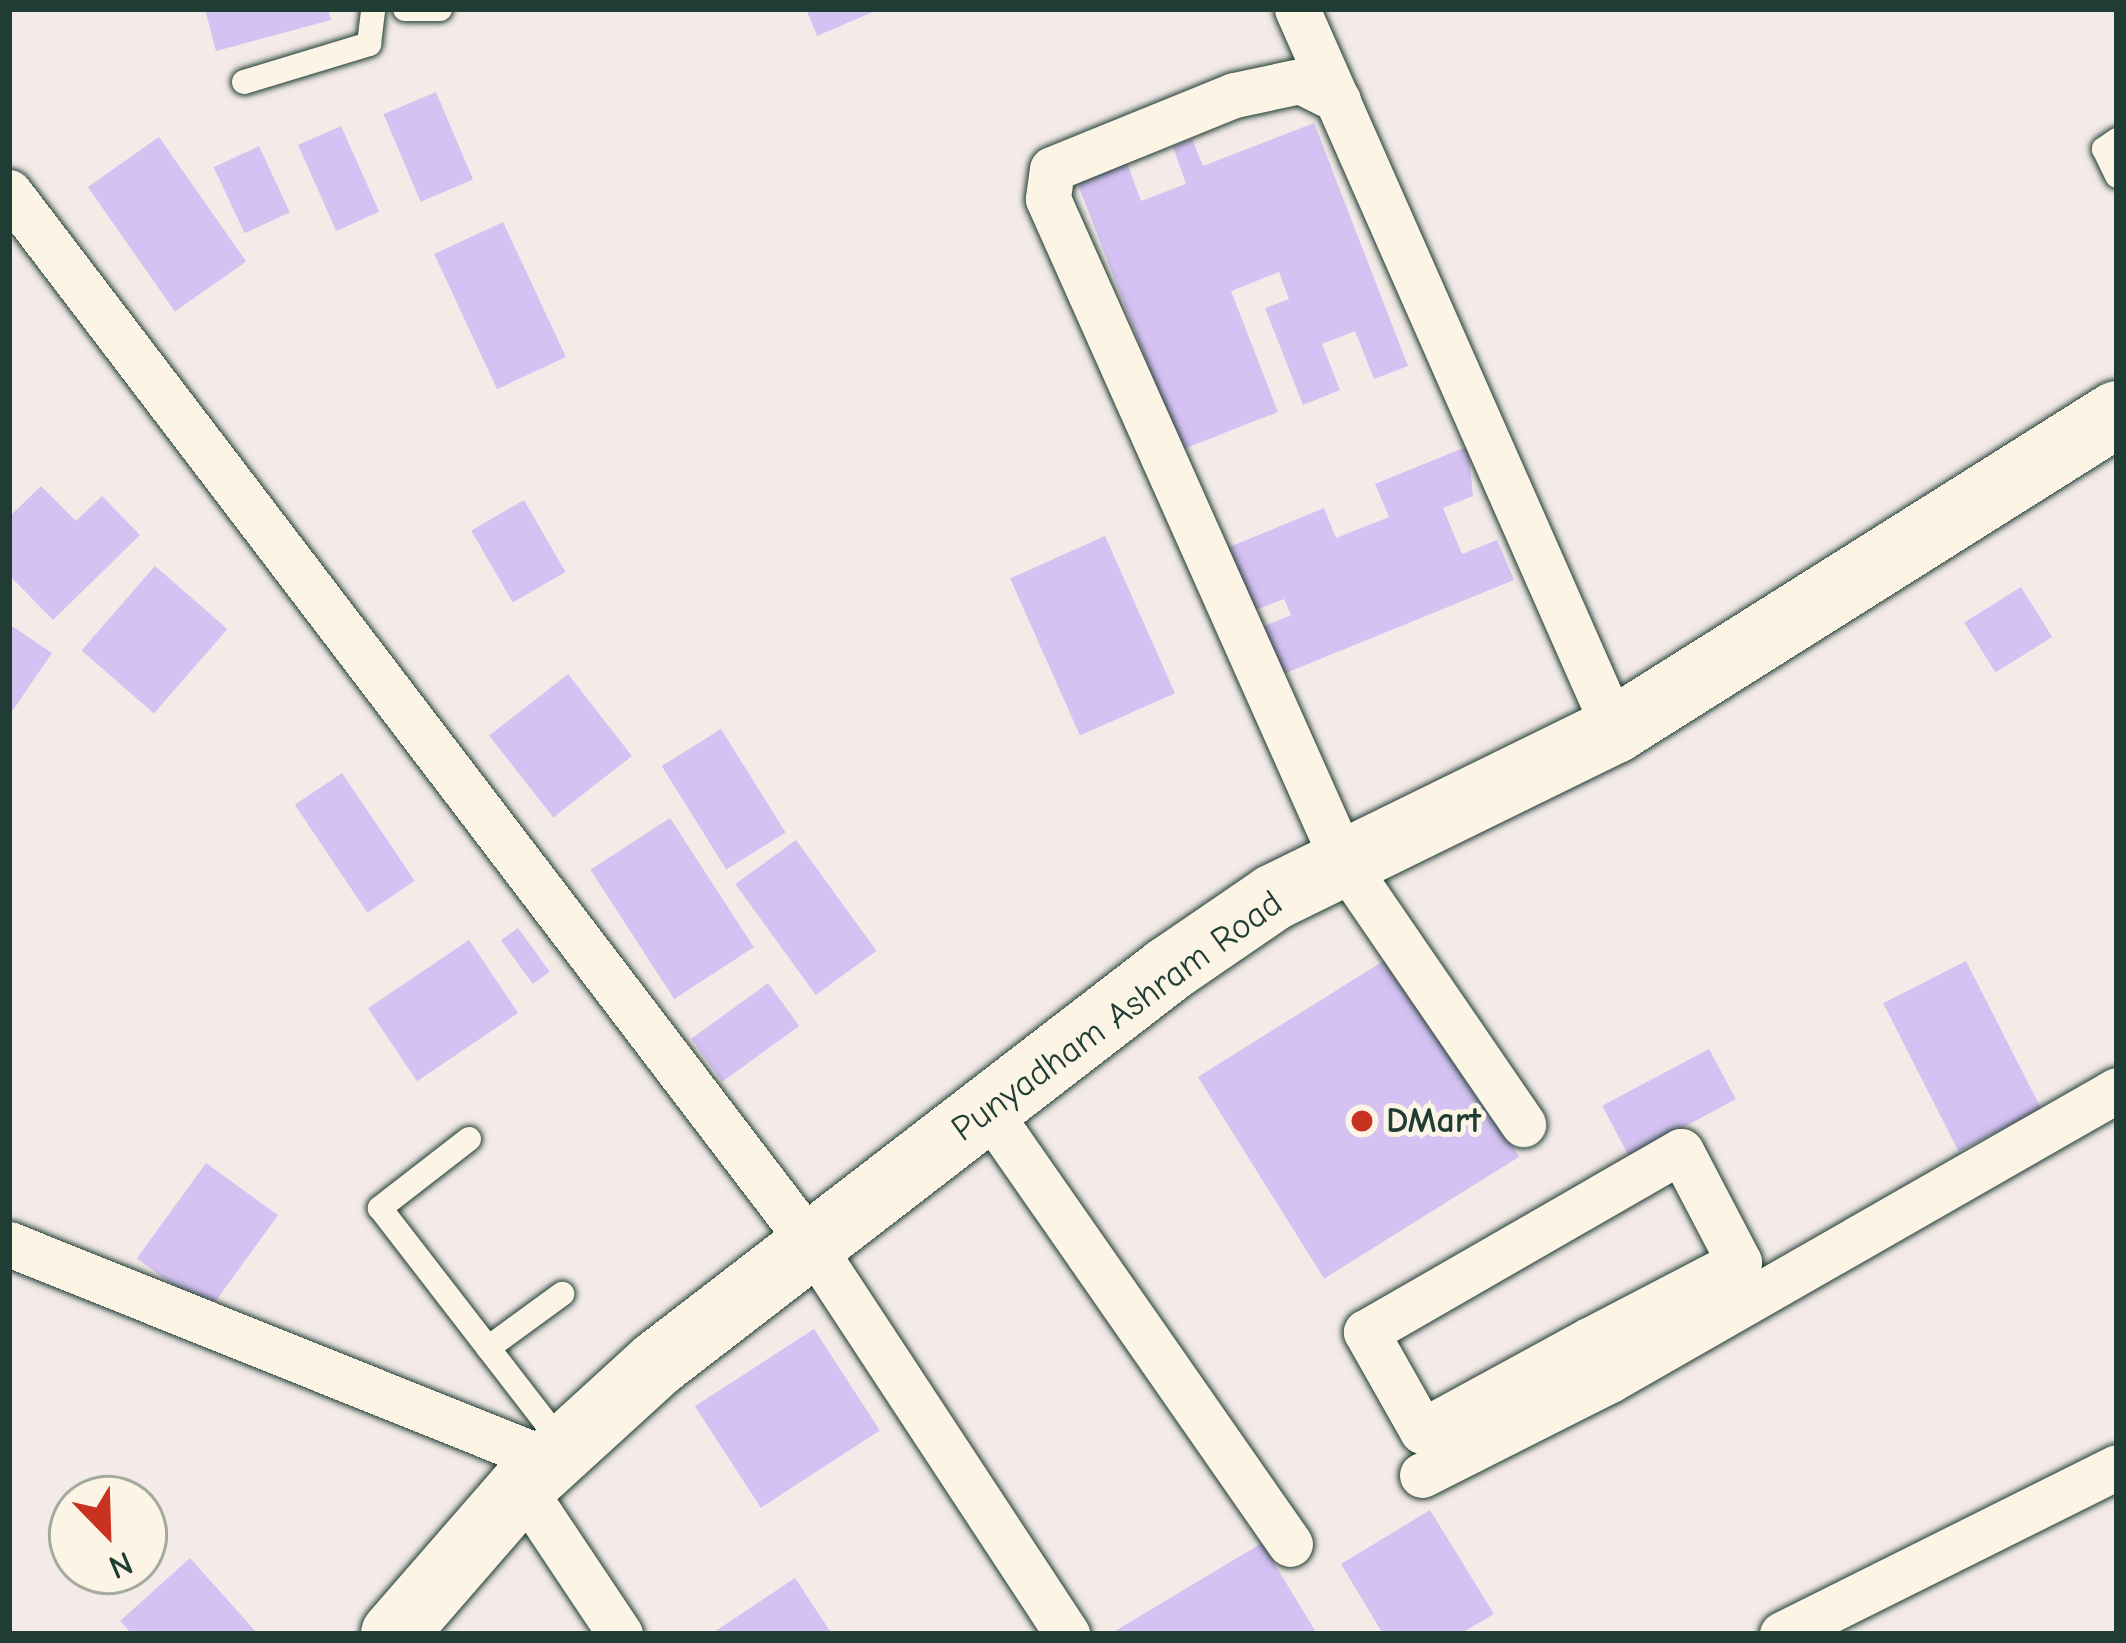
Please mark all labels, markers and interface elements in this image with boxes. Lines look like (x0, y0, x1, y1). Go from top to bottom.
street label: Punyadham Ashram Road (943, 881, 1291, 1151)
place label: DMart (1386, 1099, 1481, 1143)
marker: DMart (1349, 1108, 1375, 1134)
north arrow (48, 1475, 168, 1595)
text: N (104, 1544, 138, 1587)

